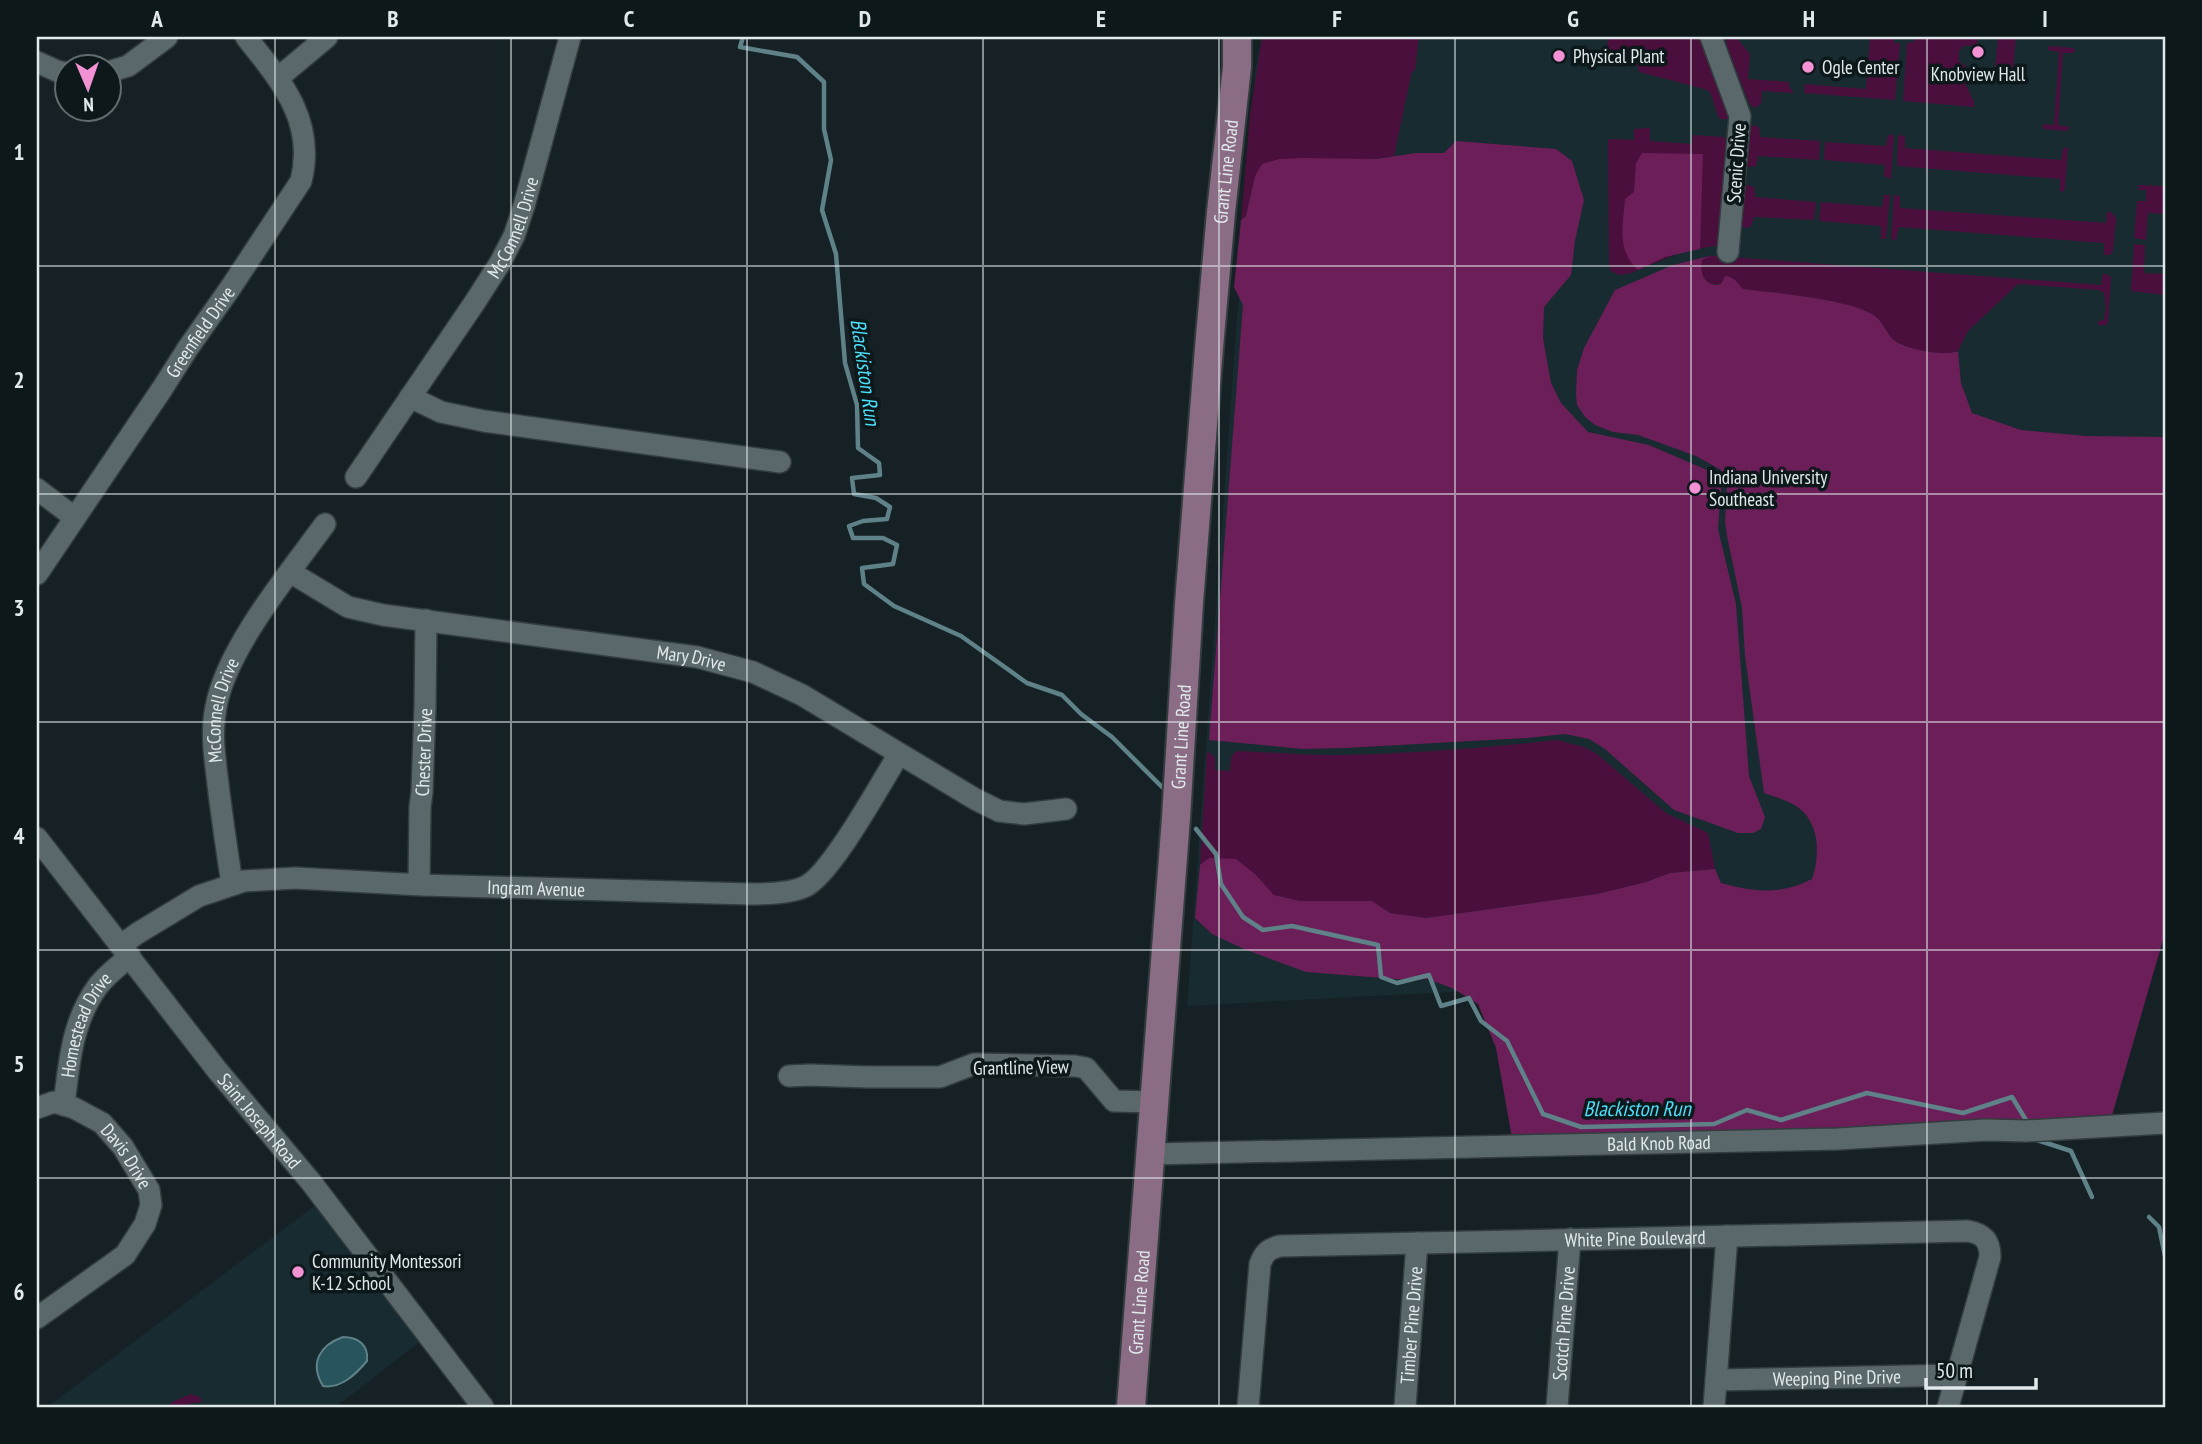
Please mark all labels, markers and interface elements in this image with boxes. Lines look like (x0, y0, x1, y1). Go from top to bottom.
text: A (150, 4, 163, 33)
text: B (387, 4, 399, 33)
text: C (624, 4, 635, 33)
text: D (859, 4, 871, 33)
text: E (1096, 4, 1106, 33)
text: F (1332, 4, 1342, 33)
text: G (1567, 4, 1579, 33)
text: H (1803, 4, 1815, 33)
text: I (2042, 4, 2048, 33)
place label: Physical Plant (1573, 44, 1665, 68)
marker: Knobview Hall (1970, 44, 1986, 60)
marker: Physical Plant (1551, 48, 1567, 64)
north arrow (52, 52, 122, 122)
place label: Ogle Center (1822, 55, 1900, 79)
marker: Ogle Center (1800, 59, 1816, 75)
place label: Knobview Hall (1931, 62, 2026, 86)
text: N (83, 93, 94, 117)
street label: Grant Line Road (1208, 118, 1243, 225)
street label: Scenic Drive (1721, 122, 1751, 204)
text: 1 (14, 137, 25, 166)
street label: McConnell Drive (481, 174, 543, 283)
street label: Greenfield Drive (160, 281, 240, 382)
water label: Blackiston Run (845, 317, 887, 429)
text: 2 (14, 365, 25, 394)
place label: Indiana University Southeast (1709, 465, 1828, 511)
marker: Indiana University Southeast (1687, 480, 1703, 496)
text: 3 (14, 593, 25, 622)
street label: Mary Drive (655, 640, 729, 676)
street label: McConnell Drive (201, 654, 244, 764)
street label: Grant Line Road (1166, 684, 1196, 790)
street label: Chester Drive (410, 708, 437, 797)
text: 4 (14, 821, 25, 850)
street label: Ingram Avenue (487, 875, 585, 901)
street label: Homestead Drive (55, 966, 117, 1079)
text: 5 (14, 1049, 25, 1078)
street label: Grantline View (973, 1054, 1070, 1080)
street label: Saint Joseph Road (213, 1068, 307, 1174)
water label: Blackiston Run (1583, 1095, 1692, 1122)
street label: Davis Drive (96, 1118, 157, 1193)
street label: Bald Knob Road (1607, 1130, 1711, 1156)
street label: White Pine Boulevard (1564, 1225, 1706, 1252)
place label: Community Montessori K-12 School (312, 1249, 462, 1295)
street label: Grant Line Road (1123, 1249, 1155, 1355)
marker: Community Montessori K-12 School (290, 1264, 306, 1280)
street label: Timber Pine Drive (1395, 1265, 1427, 1385)
street label: Scotch Pine Drive (1547, 1265, 1580, 1381)
text: 6 (14, 1277, 25, 1306)
scale bar (1926, 1346, 2036, 1390)
text: 50 m (1936, 1357, 1973, 1384)
street label: Weeping Pine Drive (1773, 1364, 1901, 1391)

